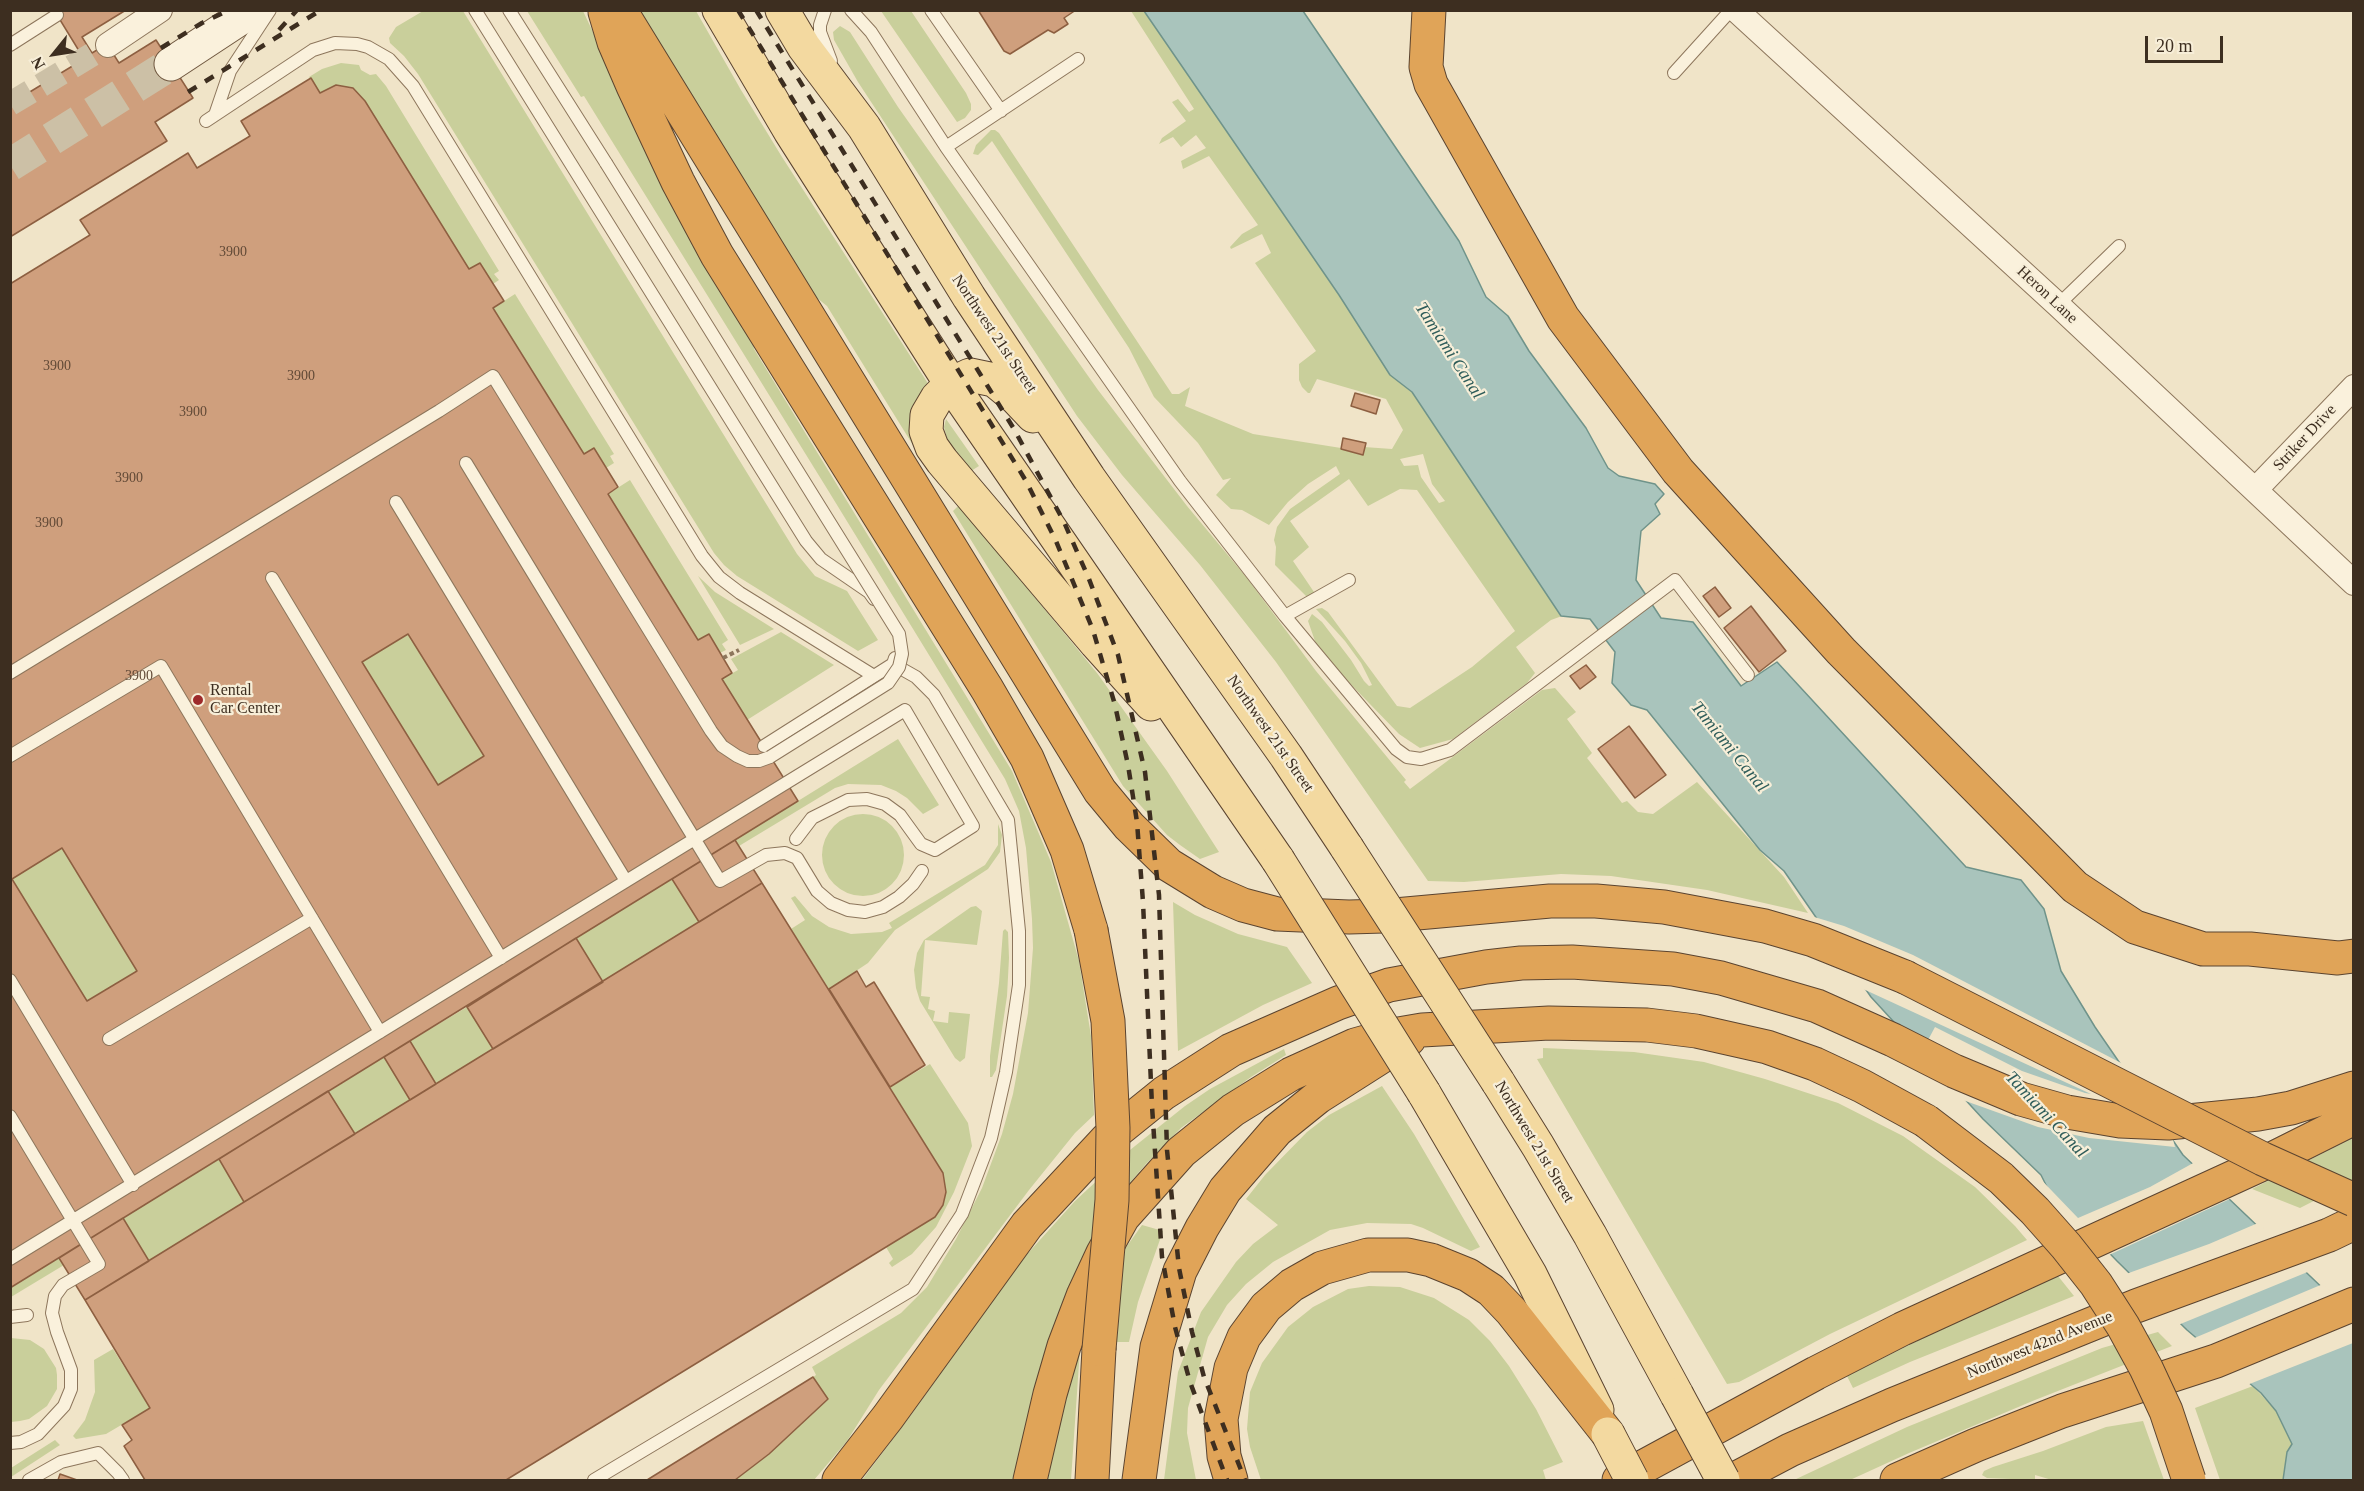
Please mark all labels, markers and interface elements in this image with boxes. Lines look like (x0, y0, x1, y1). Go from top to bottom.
north arrow (24, 24, 84, 84)
scale bar (2148, 24, 2226, 62)
text: 20 m (2156, 36, 2193, 56)
text: N (28, 54, 48, 73)
house number: 3900 (219, 244, 247, 260)
street label: Heron Lane (2013, 262, 2081, 328)
street label: Northwest 21st Street (947, 271, 1041, 397)
water label: Tamiami Canal (1410, 299, 1488, 403)
house number: 3900 (43, 358, 71, 374)
house number: 3900 (287, 368, 315, 384)
street label: Striker Drive (2269, 401, 2341, 475)
house number: 3900 (179, 404, 207, 420)
house number: 3900 (115, 470, 143, 486)
house number: 3900 (35, 515, 63, 531)
house number: 3900 (125, 668, 153, 684)
street label: Northwest 21st Street (1222, 672, 1318, 796)
place label: Rental Car Center (210, 681, 280, 719)
marker: Rental Car Center (191, 693, 205, 707)
water label: Tamiami Canal (1686, 697, 1772, 797)
water label: Tamiami Canal (2000, 1067, 2092, 1163)
street label: Northwest 21st Street (1490, 1078, 1578, 1206)
street label: Northwest 42nd Avenue (1964, 1307, 2116, 1383)

